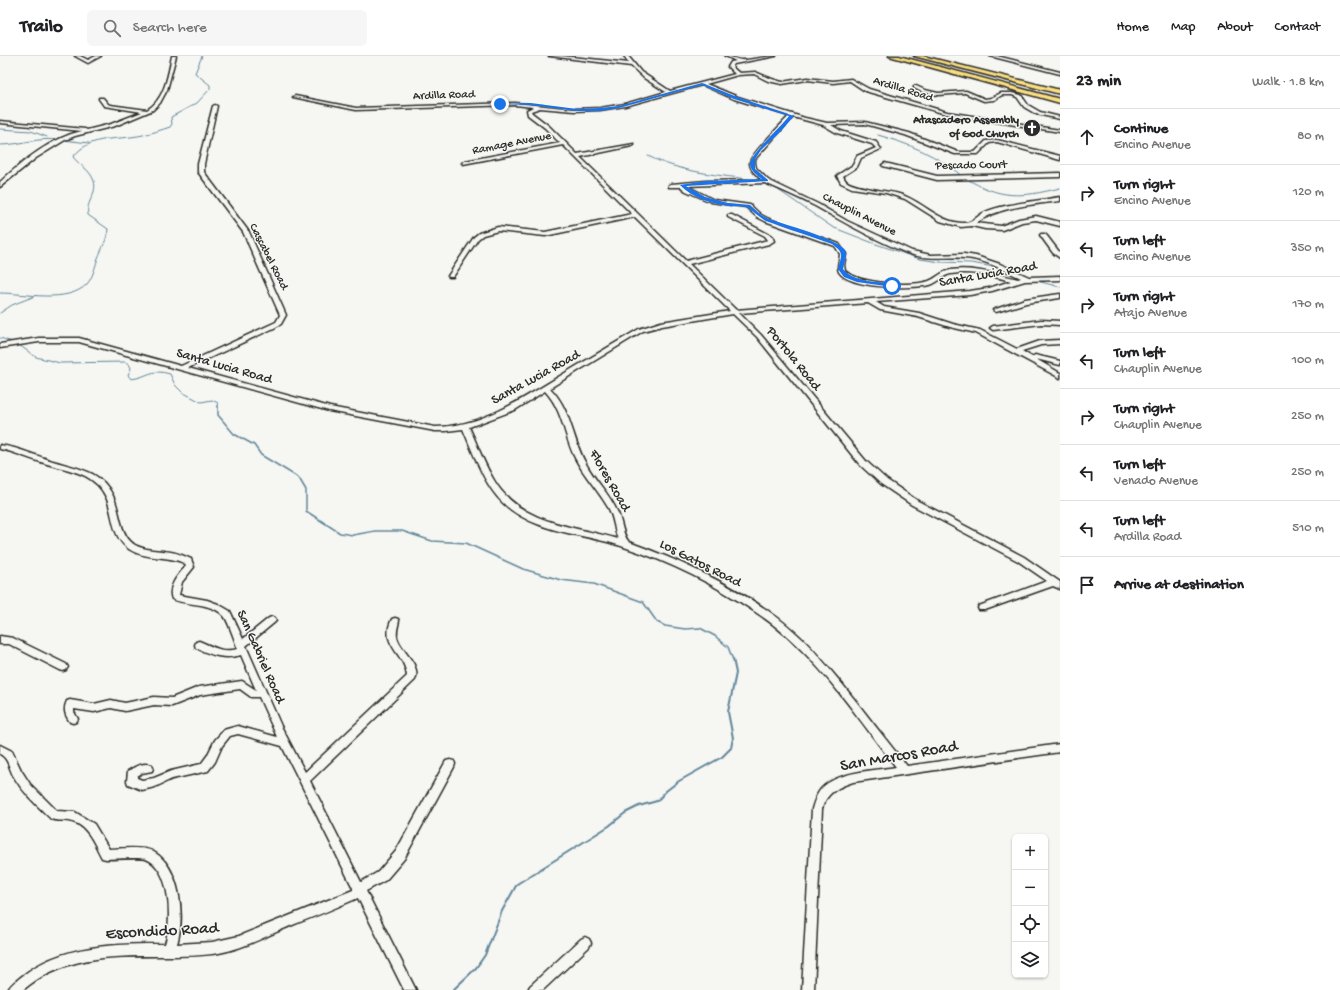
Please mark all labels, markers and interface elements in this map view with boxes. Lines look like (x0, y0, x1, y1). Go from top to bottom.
search box (87, 10, 367, 46)
text: Trailo (20, 16, 63, 39)
icon: search (101, 17, 123, 39)
text: Search here (133, 19, 207, 37)
text: Home (1117, 19, 1149, 36)
text: Map (1171, 19, 1195, 36)
text: About (1217, 19, 1253, 36)
text: Contact (1275, 19, 1320, 36)
text: 23 min (1076, 72, 1121, 92)
street label: Ardilla Road (871, 74, 936, 106)
text: Walk · 1.8 km (1252, 75, 1324, 90)
street label: Ardilla Road (413, 88, 476, 104)
route end (491, 95, 509, 113)
place label: Atascadero Assembly of God Church (912, 114, 1020, 142)
church icon: Atascadero Assembly of God Church (1022, 118, 1042, 138)
text: Continue (1114, 120, 1168, 138)
icon: ahead (1076, 126, 1098, 148)
street label: Ramage Avenue (471, 129, 553, 159)
text: 80 m (1297, 129, 1324, 144)
text: Encino Avenue (1114, 138, 1191, 153)
street label: Pescado Court (934, 158, 1008, 174)
text: Turn right (1114, 176, 1174, 194)
icon: right (1076, 182, 1098, 204)
text: 120 m (1293, 185, 1324, 200)
street label: Chauplin Avenue (820, 190, 899, 240)
text: Encino Avenue (1114, 194, 1191, 209)
street label: Cascabel Road (245, 222, 291, 293)
text: Turn left (1114, 232, 1165, 250)
icon: left (1076, 238, 1098, 260)
text: 350 m (1291, 241, 1324, 256)
text: Encino Avenue (1114, 250, 1191, 265)
street label: Santa Lucia Road (938, 258, 1040, 292)
route start (883, 277, 901, 295)
text: Turn right (1114, 288, 1174, 306)
icon: right (1076, 294, 1098, 316)
text: 170 m (1292, 297, 1324, 312)
text: Atajo Avenue (1114, 306, 1187, 321)
street label: Portola Road (761, 323, 825, 396)
text: Turn left (1114, 344, 1165, 362)
street label: Santa Lucia Road (174, 345, 276, 389)
street label: Santa Lucia Road (489, 346, 585, 409)
icon: left (1076, 350, 1098, 372)
text: 100 m (1292, 353, 1324, 368)
text: Chauplin Avenue (1114, 362, 1202, 377)
text: Turn right (1114, 400, 1174, 418)
icon: right (1076, 406, 1098, 428)
text: 250 m (1291, 409, 1324, 424)
text: Chauplin Avenue (1114, 418, 1202, 433)
street label: Flores Road (584, 446, 634, 517)
text: Turn left (1114, 456, 1165, 474)
icon: left (1076, 462, 1098, 484)
text: 250 m (1291, 465, 1324, 480)
text: Venado Avenue (1114, 474, 1198, 489)
text: Turn left (1114, 512, 1165, 530)
icon: left (1076, 518, 1098, 540)
text: 510 m (1292, 521, 1324, 536)
text: Ardilla Road (1114, 530, 1181, 545)
street label: Los Gatos Road (656, 536, 745, 593)
icon: arrive (1076, 574, 1098, 596)
text: Arrive at destination (1114, 576, 1244, 594)
street label: San Gabriel Road (232, 608, 289, 708)
street label: San Marcos Road (839, 736, 961, 777)
map controls (1012, 834, 1048, 978)
button: + (1012, 834, 1048, 870)
button: − (1012, 870, 1048, 906)
button: locate (1012, 906, 1048, 942)
street label: Escondido Road (105, 919, 221, 945)
button: layers (1012, 942, 1048, 978)

